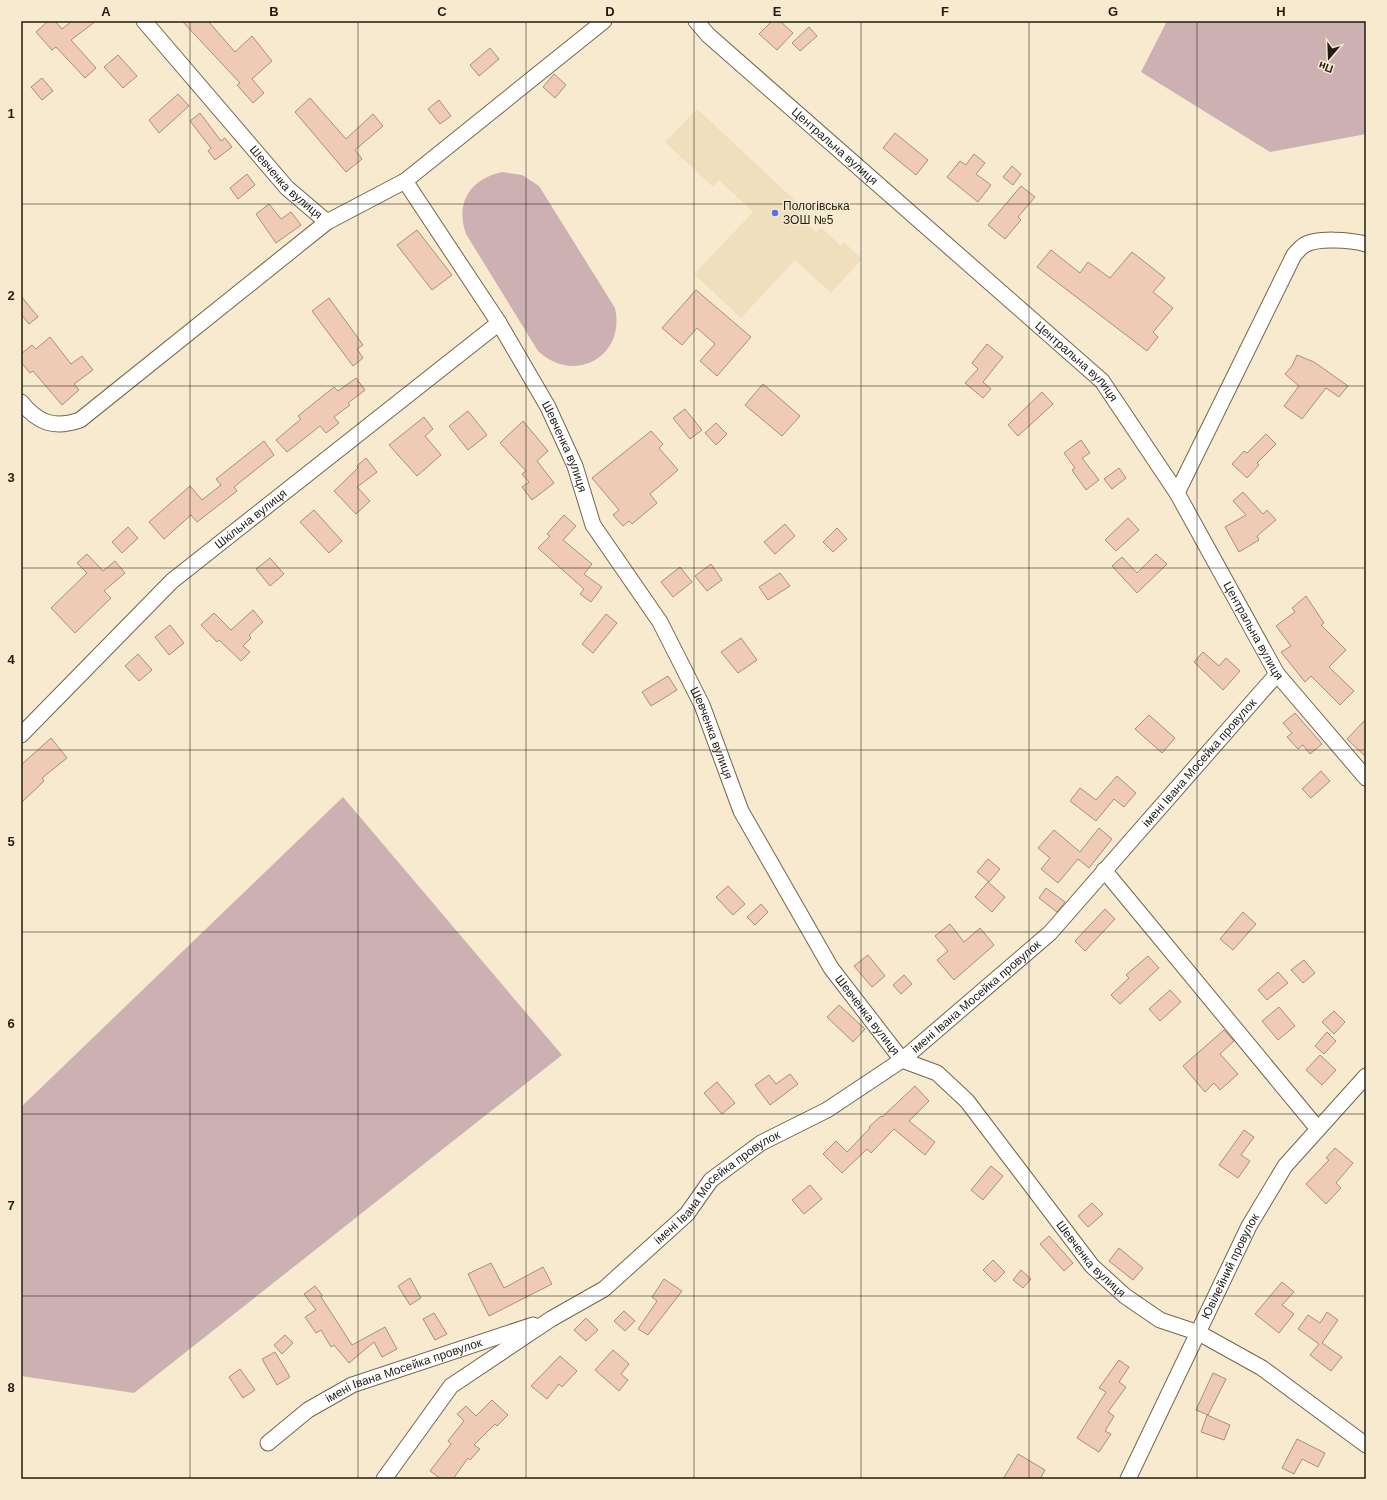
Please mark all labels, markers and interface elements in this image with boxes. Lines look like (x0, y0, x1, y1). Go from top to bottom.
text: A (101, 4, 111, 19)
text: B (269, 4, 279, 19)
text: C (437, 4, 447, 19)
text: D (605, 4, 615, 19)
text: E (773, 4, 782, 19)
text: F (941, 4, 949, 19)
text: G (1108, 4, 1118, 19)
text: H (1276, 4, 1286, 19)
north arrow (1309, 38, 1349, 78)
text: Пн (1317, 59, 1335, 75)
street label: Центральна вулиця (789, 105, 881, 188)
text: 1 (7, 106, 15, 121)
street label: Шевченка вулиця (247, 143, 325, 222)
place label: Пологівська ЗОШ №5 (783, 199, 850, 227)
marker: Пологівська ЗОШ №5 (770, 208, 780, 218)
text: 2 (7, 288, 15, 303)
street label: Центральна вулиця (1032, 318, 1121, 404)
street label: Шевченка вулиця (539, 398, 590, 494)
text: 3 (7, 470, 15, 485)
street label: Шкільна вулиця (212, 486, 290, 552)
street label: Центральна вулиця (1220, 579, 1286, 683)
text: 4 (7, 652, 15, 667)
street label: Шевченка вулиця (687, 685, 736, 781)
street label: імені Івана Мосейка провулок (1139, 695, 1260, 830)
text: 5 (7, 834, 15, 849)
street label: імені Івана Мосейка провулок (909, 937, 1044, 1056)
street label: Шевченка вулиця (832, 972, 903, 1058)
text: 6 (7, 1016, 15, 1031)
street label: імені Івана Мосейка провулок (651, 1127, 783, 1247)
text: 7 (7, 1198, 15, 1213)
street label: Ювілейний провулок (1199, 1210, 1262, 1321)
street label: Шевченка вулиця (1053, 1218, 1128, 1300)
street label: імені Івана Мосейка провулок (323, 1335, 484, 1406)
text: 8 (7, 1380, 15, 1395)

